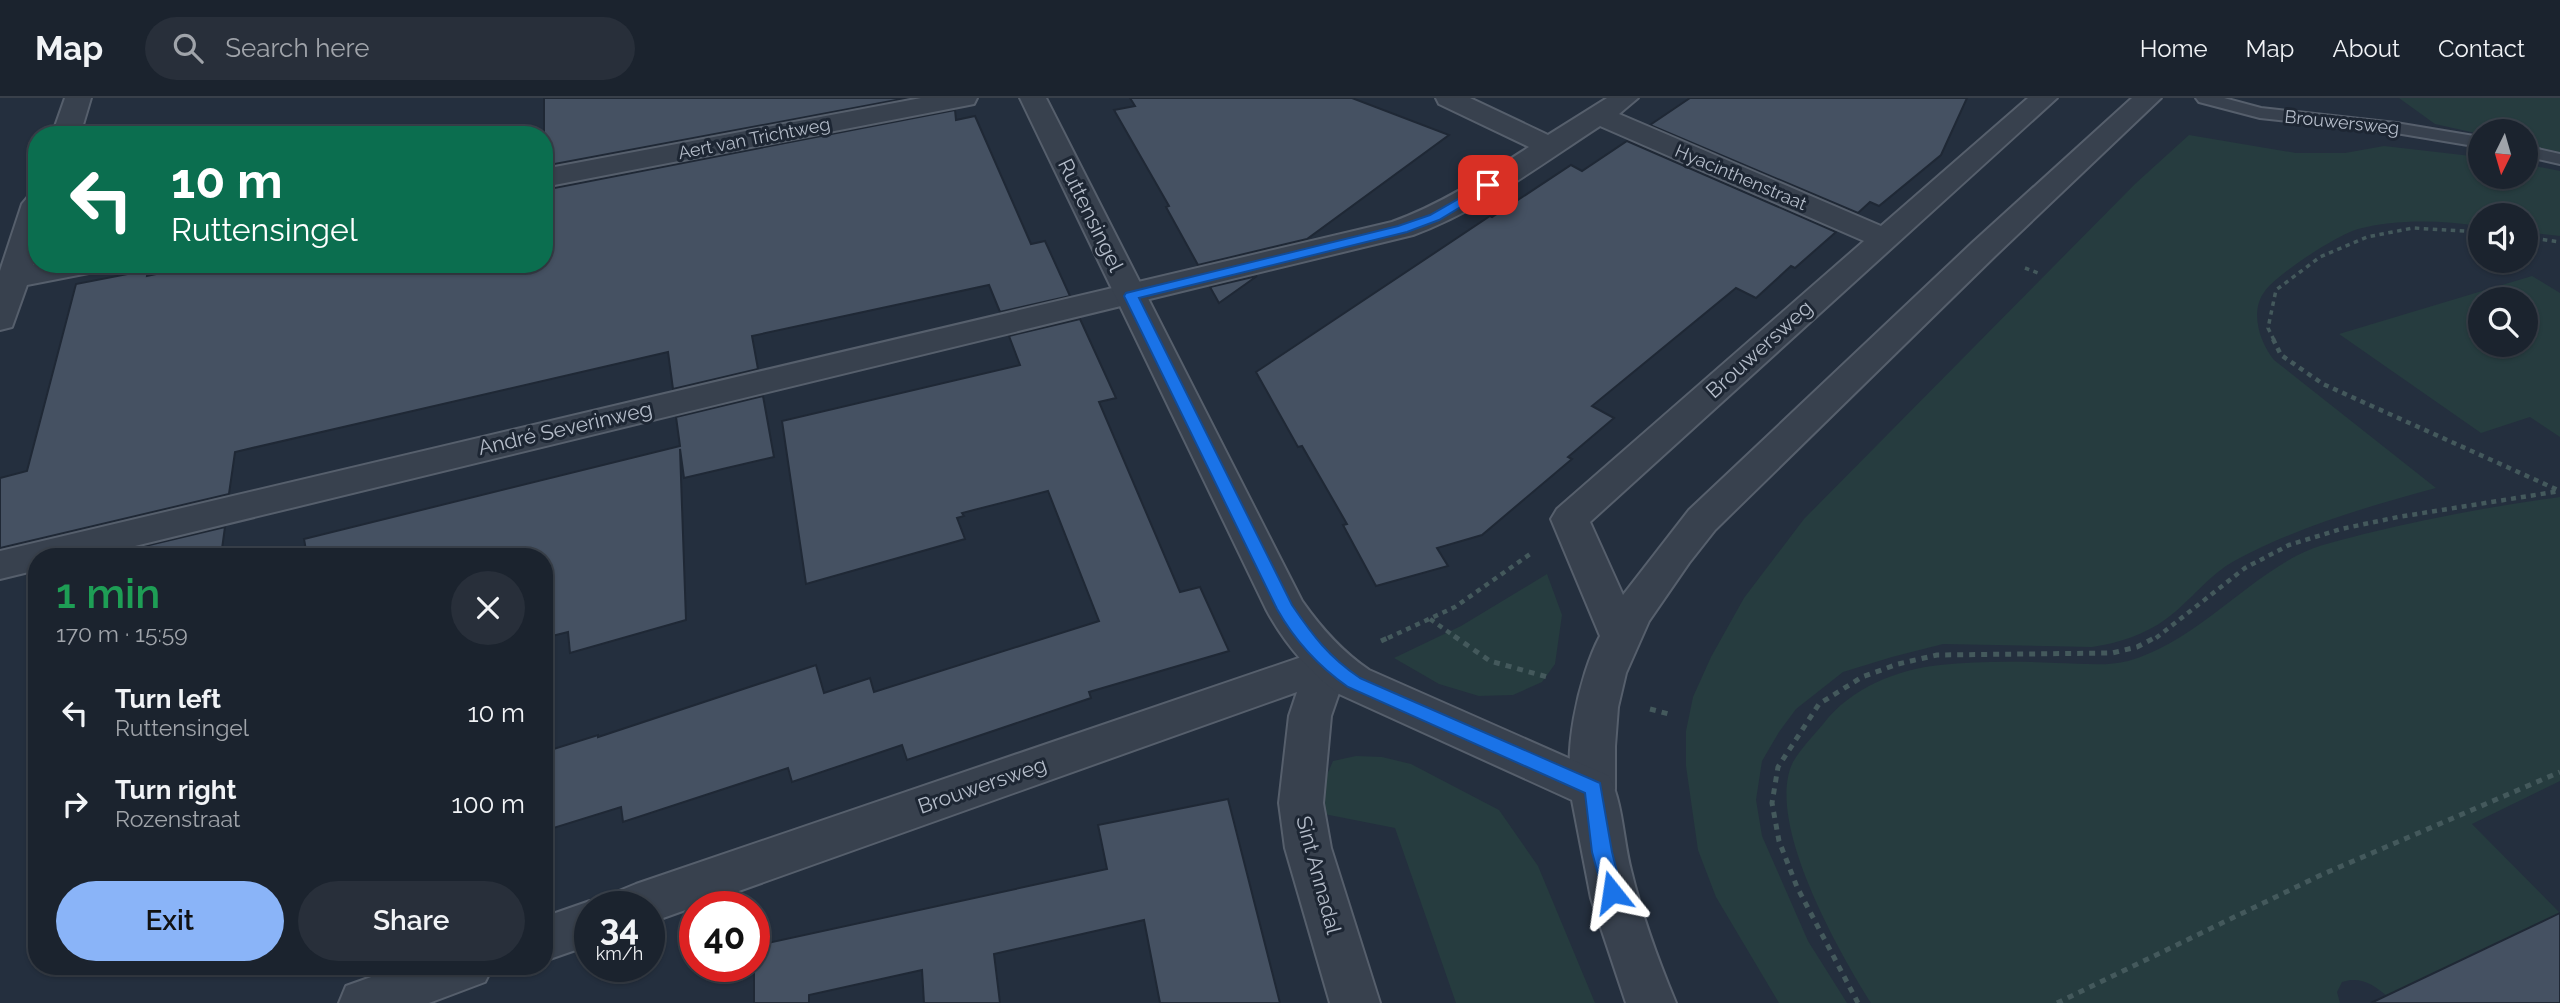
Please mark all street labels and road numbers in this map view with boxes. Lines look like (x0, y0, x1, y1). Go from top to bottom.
street label: Brouwersweg (2284, 106, 2400, 138)
street label: Aert van Trichtweg (676, 113, 832, 163)
street label: Hyacinthenstraat (1672, 140, 1810, 214)
street label: Ruttensingel (1053, 154, 1129, 276)
street label: Brouwersweg (1701, 295, 1817, 403)
street label: André Severinweg (475, 396, 655, 460)
street label: Brouwersweg (914, 751, 1050, 819)
street label: Sint Annadal (1291, 813, 1347, 937)

